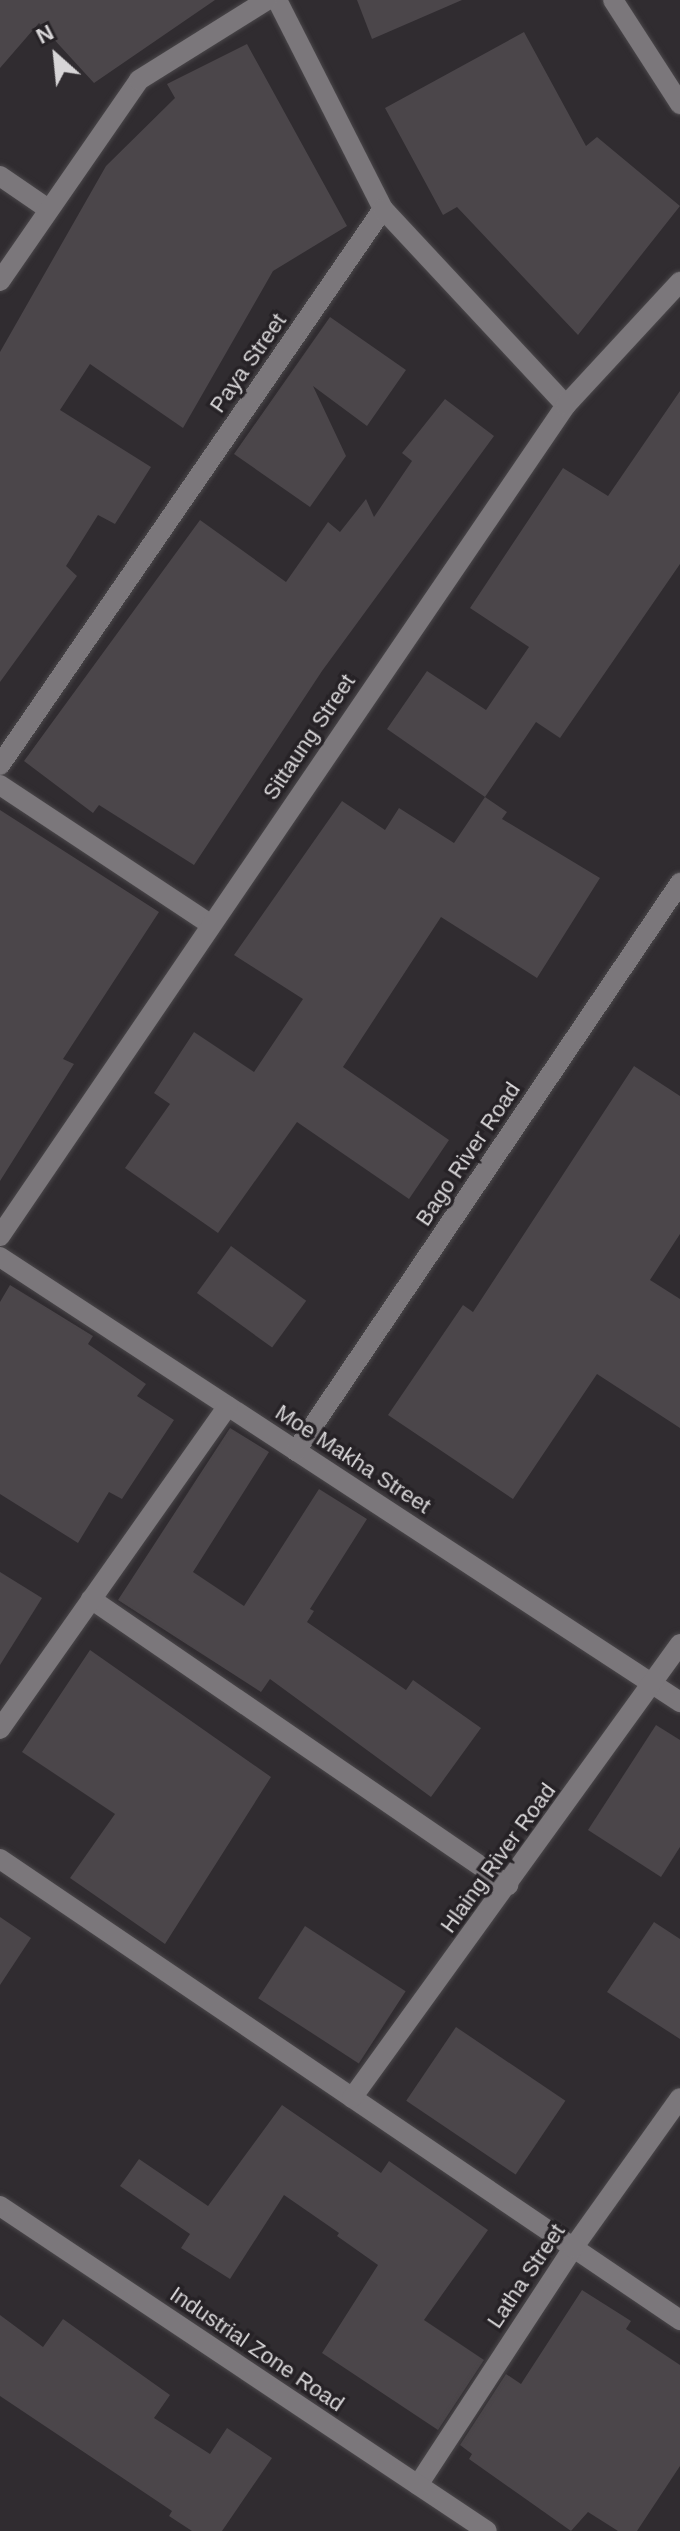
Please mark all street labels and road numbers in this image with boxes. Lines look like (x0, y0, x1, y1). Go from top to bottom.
street label: Paya Street (204, 308, 292, 418)
street label: Sittaung Street (257, 669, 361, 805)
street label: Bago River Road (410, 1077, 526, 1231)
street label: Moe Makha Street (270, 1399, 436, 1519)
street label: Hlaing River Road (435, 1778, 561, 1938)
street label: Latha Street (482, 2219, 570, 2333)
street label: Industrial Zone Road (165, 2281, 349, 2417)

